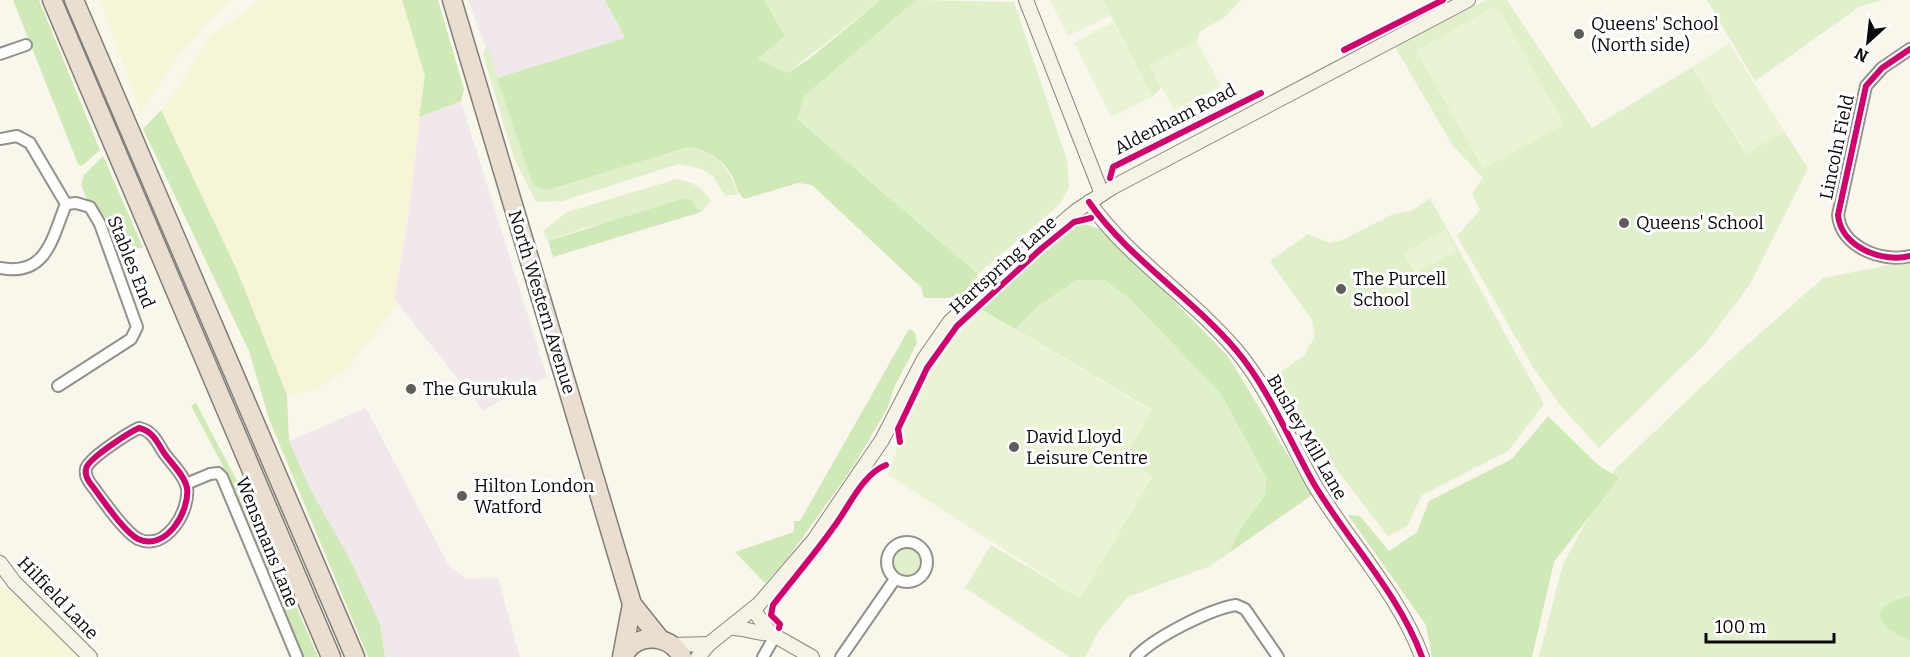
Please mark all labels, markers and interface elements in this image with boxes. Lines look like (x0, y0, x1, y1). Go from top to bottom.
north arrow (1838, 12, 1898, 72)
place label: Queens' School (North side) (1591, 13, 1719, 56)
marker: Queens' School (North side) (1572, 27, 1586, 41)
text: N (1852, 44, 1871, 66)
street label: Aldenham Road (1110, 79, 1240, 159)
street label: Lincoln Field (1815, 92, 1859, 201)
street label: North Western Avenue (504, 207, 580, 397)
street label: Hartspring Lane (945, 211, 1061, 319)
place label: Queens' School (1636, 212, 1764, 234)
street label: Stables End (103, 213, 160, 312)
marker: Queens' School (1617, 216, 1631, 230)
place label: The Purcell School (1353, 268, 1446, 311)
marker: The Purcell School (1334, 282, 1348, 296)
street label: Bushey Mill Lane (1262, 370, 1352, 504)
place label: The Gurukula (423, 378, 537, 400)
marker: The Gurukula (404, 382, 418, 396)
place label: David Lloyd Leisure Centre (1026, 426, 1148, 469)
marker: David Lloyd Leisure Centre (1007, 440, 1021, 454)
street label: Wensmans Lane (231, 474, 303, 610)
place label: Hilton London Watford (474, 475, 595, 518)
marker: Hilton London Watford (455, 489, 469, 503)
street label: Hilfield Lane (13, 552, 103, 644)
scale bar (1706, 606, 1834, 644)
text: 100 m (1715, 616, 1766, 638)

